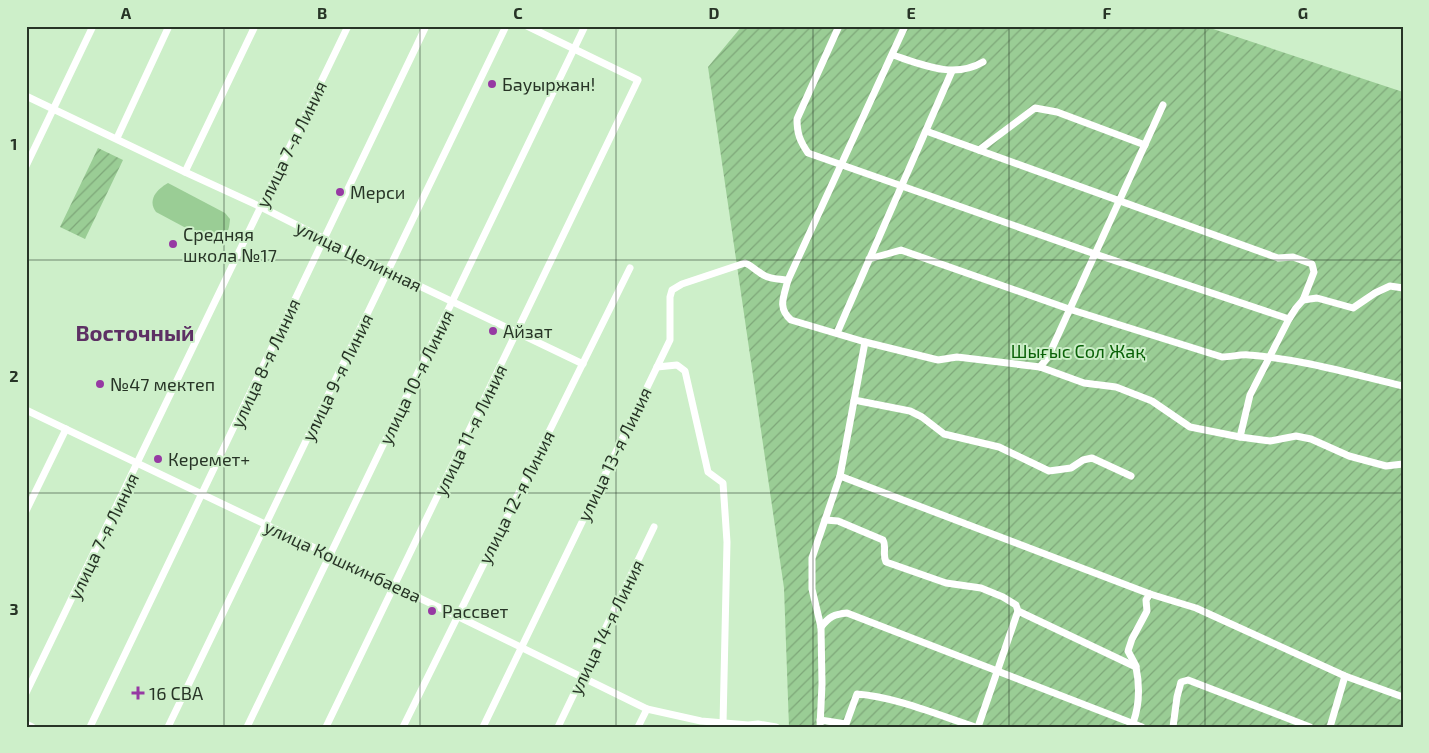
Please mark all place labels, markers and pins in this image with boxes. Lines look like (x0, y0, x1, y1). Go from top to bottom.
place label: Бауыржан! (502, 73, 595, 95)
marker: Бауыржан! (486, 78, 498, 90)
place label: Мерси (350, 181, 405, 203)
marker: Мерси (334, 186, 346, 198)
place label: Средняя школа №17 (183, 223, 277, 266)
marker: Средняя школа №17 (167, 238, 179, 250)
place label: Айзат (503, 320, 553, 342)
marker: Айзат (487, 325, 499, 337)
place label: №47 мектеп (110, 373, 215, 395)
marker: №47 мектеп (94, 378, 106, 390)
place label: Керемет+ (168, 448, 250, 470)
marker: Керемет+ (152, 453, 164, 465)
place label: Рассвет (442, 600, 508, 622)
marker: Рассвет (426, 605, 438, 617)
place label: 16 СВА (149, 682, 204, 704)
marker: 16 СВА (131, 686, 145, 700)

